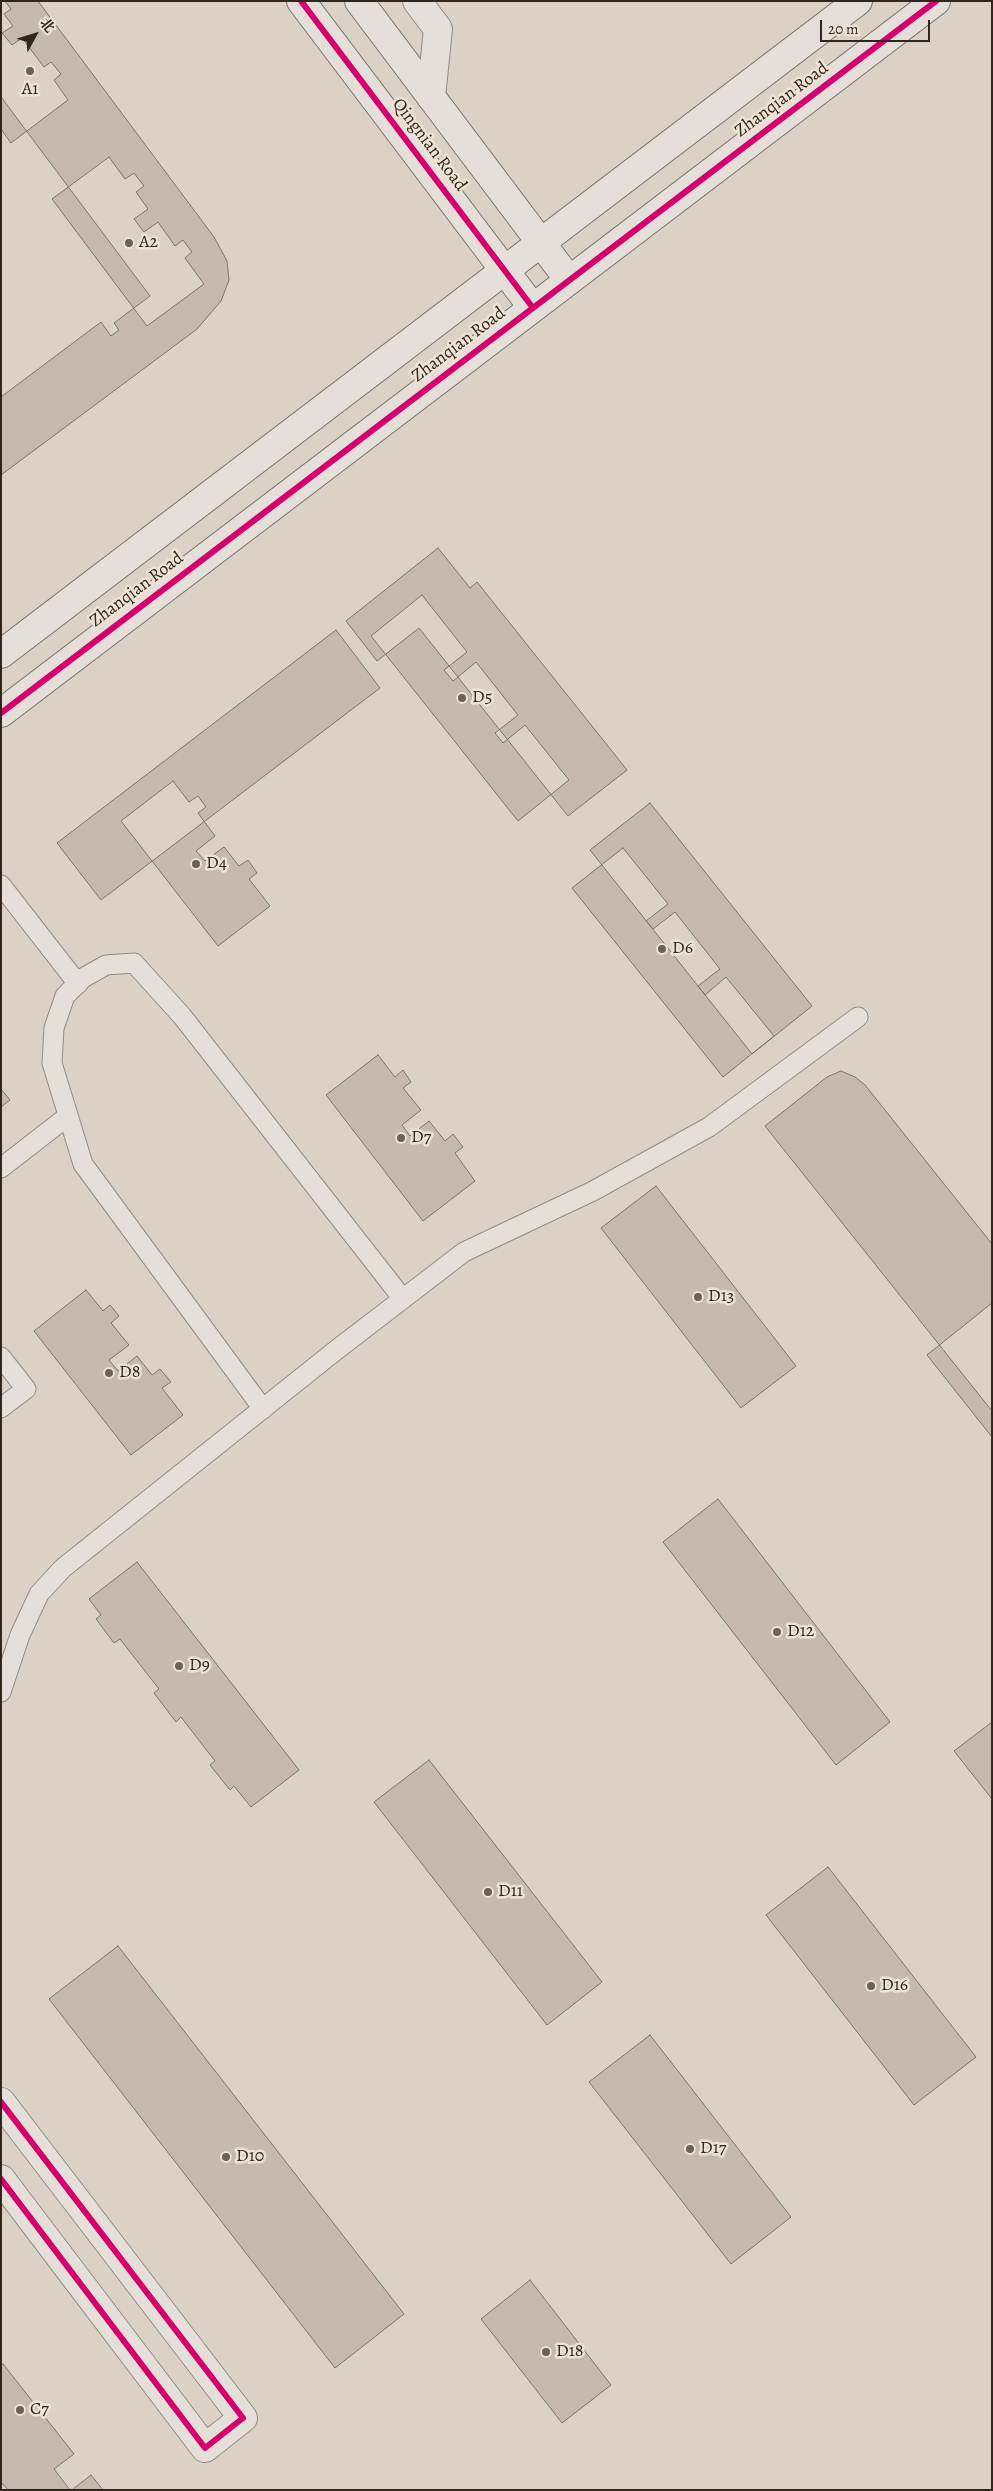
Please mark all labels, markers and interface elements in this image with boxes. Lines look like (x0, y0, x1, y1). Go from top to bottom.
north arrow (10, 10, 60, 60)
scale bar (823, 10, 933, 42)
text: 北 (35, 14, 59, 37)
text: 20 m (828, 19, 859, 39)
street label: Zhanqian Road (731, 58, 833, 142)
marker: A1 (24, 65, 36, 77)
place label: A1 (22, 79, 38, 101)
street label: Qingnian Road (387, 94, 471, 196)
place label: A2 (139, 232, 158, 254)
marker: A2 (123, 237, 135, 249)
street label: Zhanqian Road (408, 303, 510, 387)
street label: Zhanqian Road (86, 548, 188, 632)
place label: D5 (472, 687, 492, 709)
marker: D5 (456, 692, 468, 704)
place label: D4 (206, 853, 227, 875)
marker: D4 (190, 858, 202, 870)
place label: D6 (672, 938, 693, 960)
marker: D6 (656, 943, 668, 955)
place label: D7 (411, 1127, 431, 1149)
marker: D7 (395, 1132, 407, 1144)
place label: D13 (708, 1286, 734, 1308)
marker: D13 (692, 1291, 704, 1303)
place label: D8 (119, 1362, 140, 1384)
marker: D8 (103, 1367, 115, 1379)
place label: D12 (787, 1621, 814, 1643)
marker: D12 (771, 1626, 783, 1638)
place label: D9 (189, 1655, 210, 1677)
marker: D9 (173, 1660, 185, 1672)
place label: D11 (498, 1881, 523, 1903)
marker: D11 (482, 1886, 494, 1898)
place label: D16 (881, 1975, 908, 1997)
marker: D16 (865, 1980, 877, 1992)
place label: D17 (700, 2138, 726, 2160)
marker: D17 (684, 2143, 696, 2155)
place label: D10 (236, 2146, 264, 2168)
marker: D10 (220, 2151, 232, 2163)
place label: D18 (556, 2341, 584, 2363)
marker: D18 (540, 2346, 552, 2358)
place label: C7 (30, 2399, 49, 2421)
marker: C7 (14, 2404, 26, 2416)

